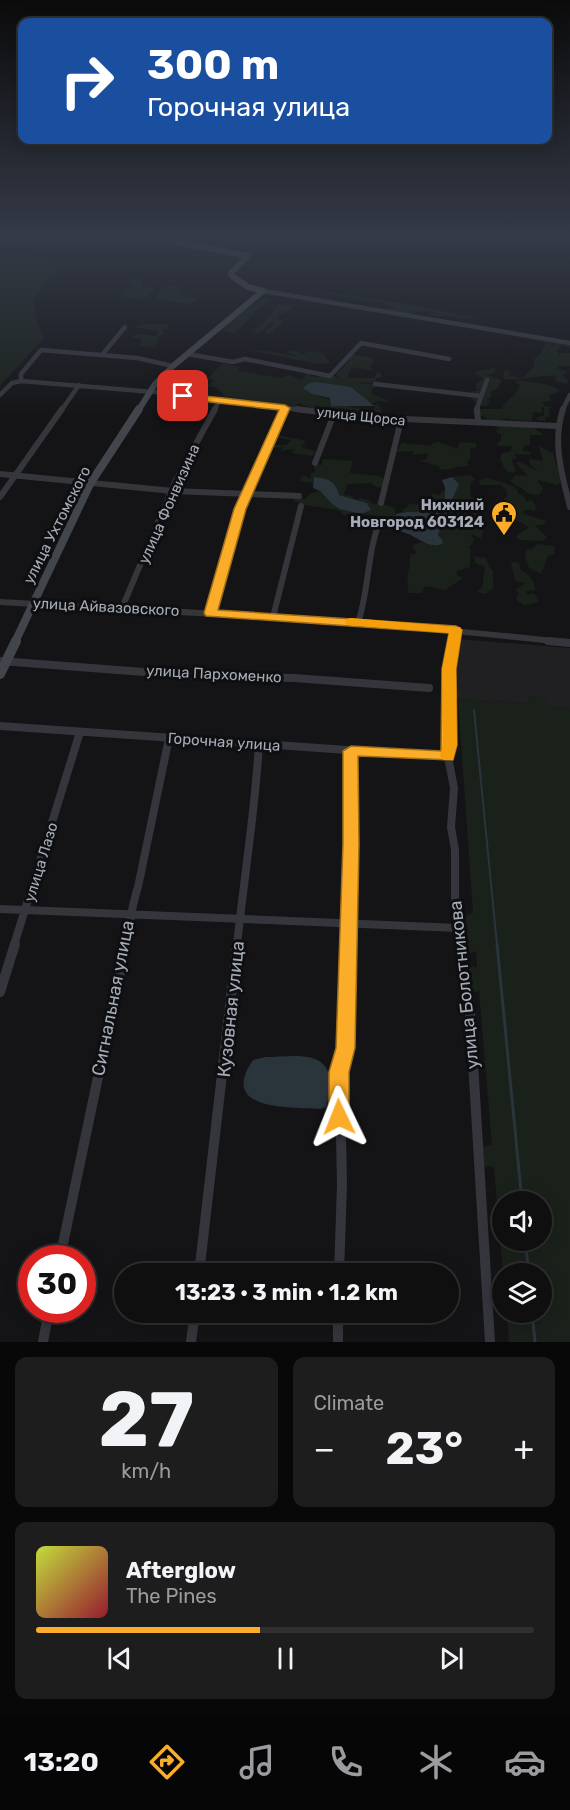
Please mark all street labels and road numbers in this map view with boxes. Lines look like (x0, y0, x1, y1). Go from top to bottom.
street label: улица Щорса (316, 403, 406, 430)
street label: улица Фонвизина (135, 441, 203, 567)
street label: улица Ухтомского (20, 463, 94, 587)
street label: улица Айвазовского (32, 594, 180, 620)
street label: улица Пархоменко (146, 661, 282, 687)
street label: Горочная улица (167, 729, 281, 755)
street label: улица Лазо (20, 820, 62, 904)
street label: улица Болотникова (444, 900, 484, 1070)
street label: Сигнальная улица (87, 918, 139, 1078)
street label: Кузовная улица (213, 940, 249, 1078)

